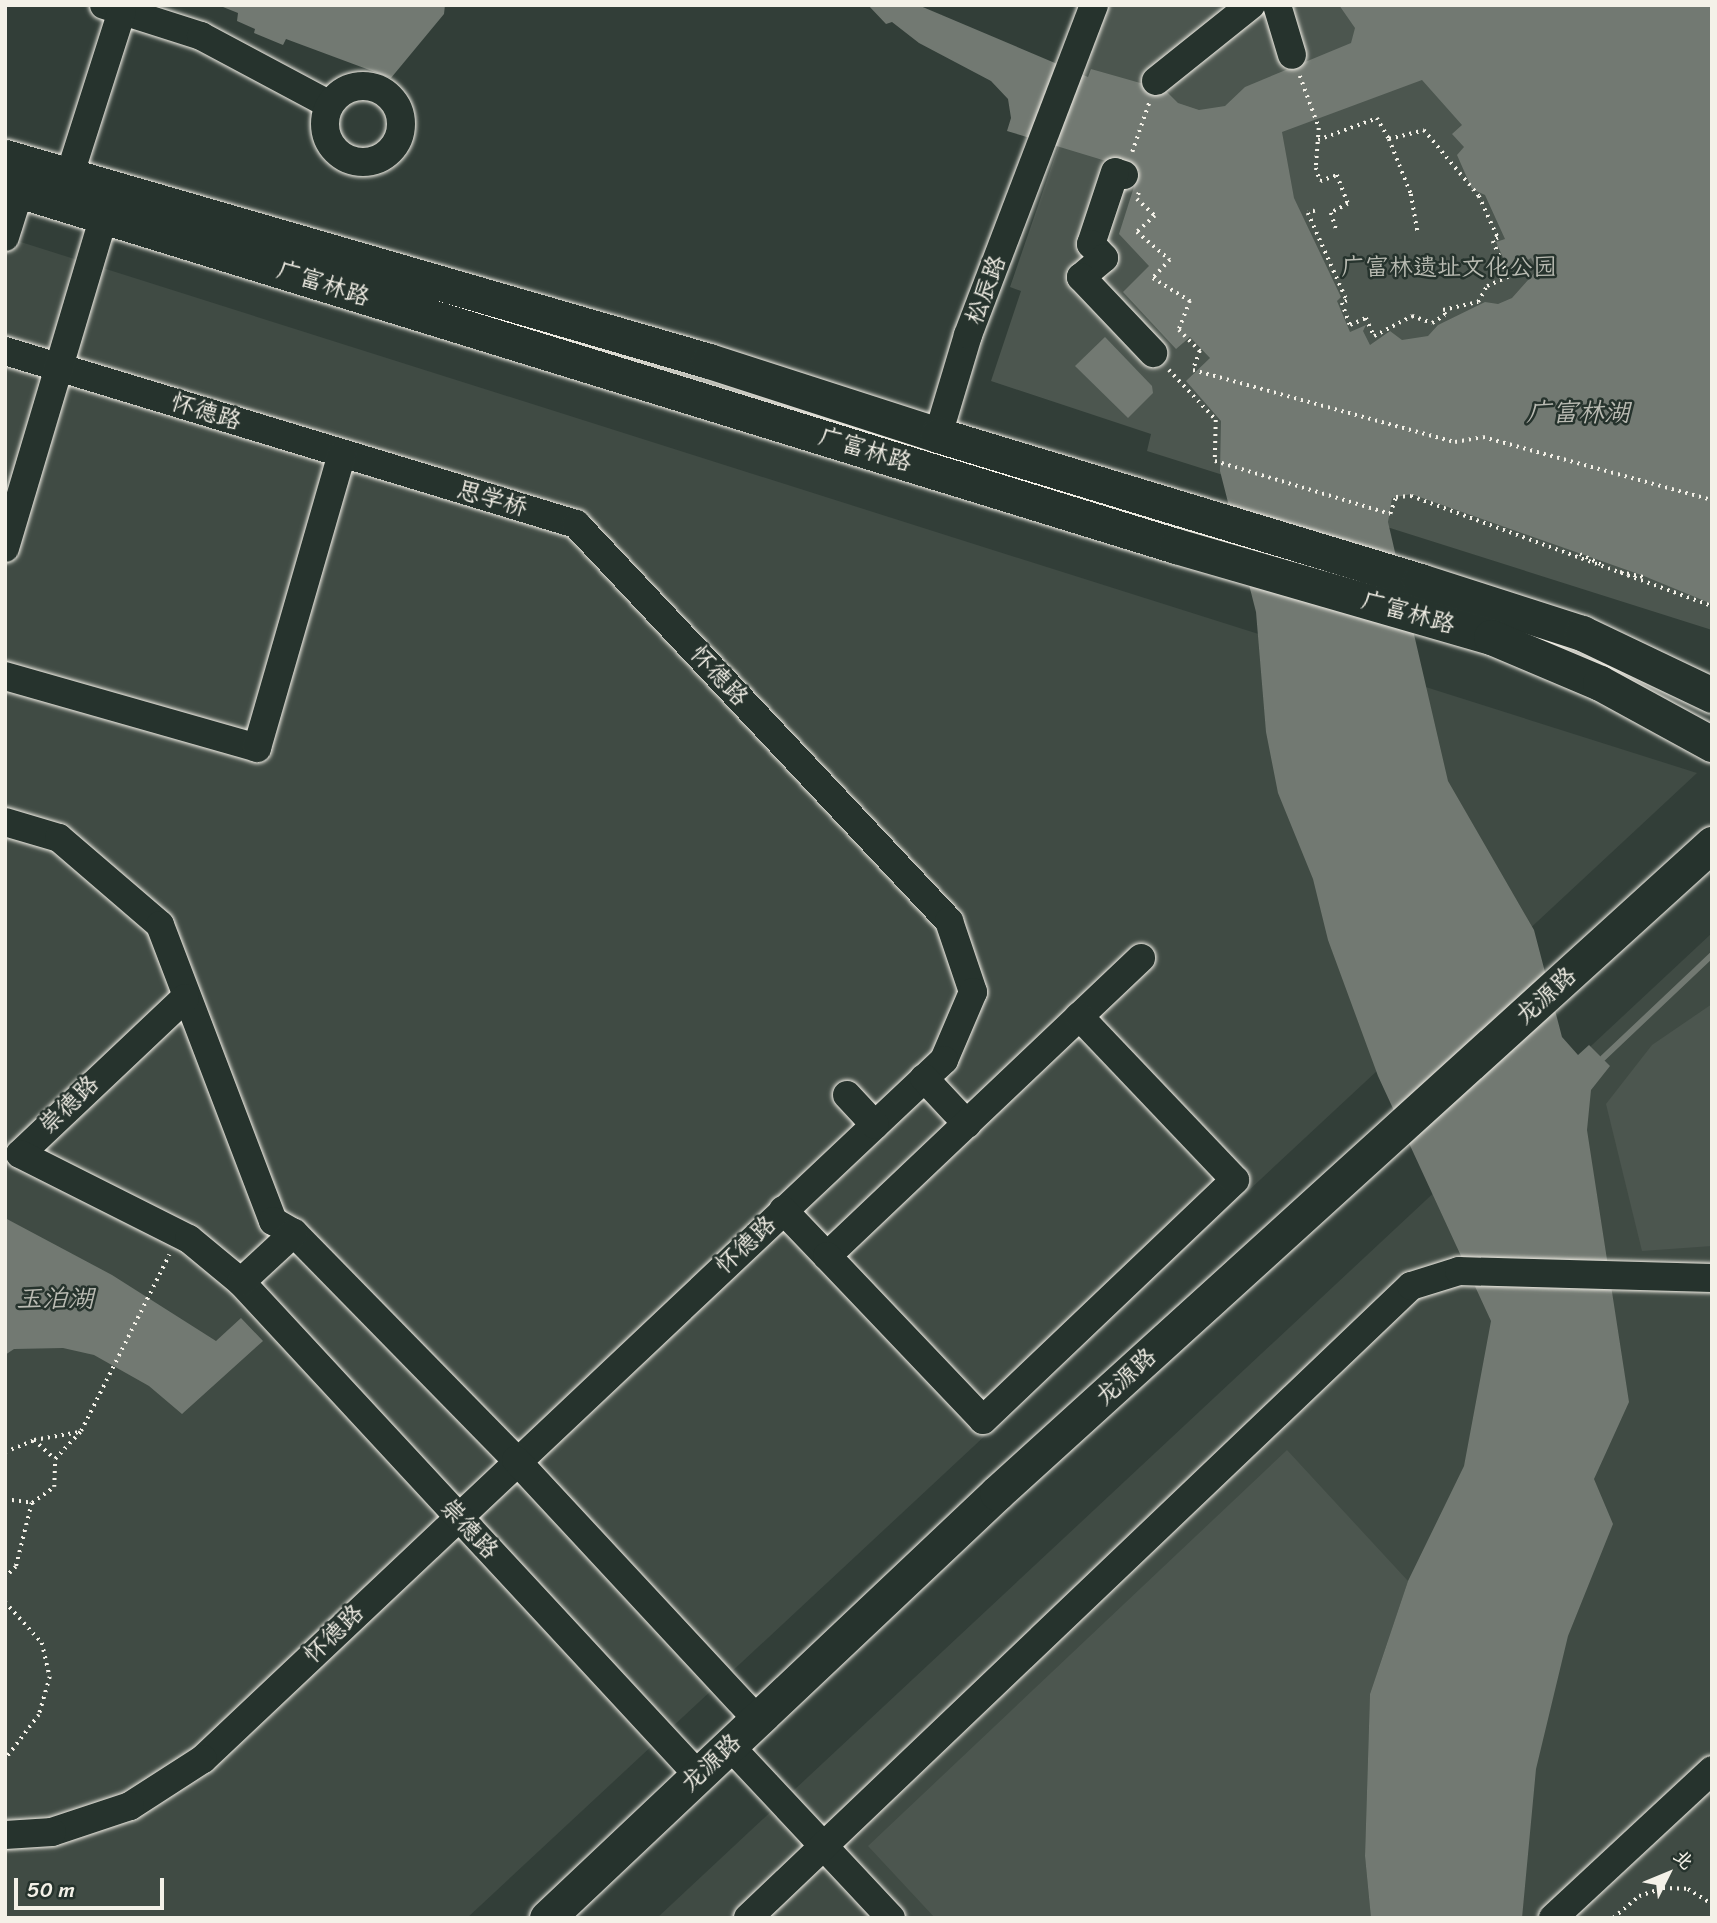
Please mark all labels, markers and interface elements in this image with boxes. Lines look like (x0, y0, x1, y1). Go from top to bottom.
street label: 松辰路 (960, 251, 1012, 329)
park label: 广富林遗址文化公园 (1341, 254, 1557, 282)
street label: 广富林路 (273, 255, 373, 313)
street label: 怀德路 (167, 388, 245, 436)
water label: 广富林湖 (1526, 397, 1630, 429)
street label: 广富林路 (815, 422, 915, 478)
street label: 思学桥 (453, 475, 531, 523)
street label: 广富林路 (1358, 586, 1458, 640)
street label: 怀德路 (684, 640, 754, 712)
street label: 龙源路 (1510, 961, 1582, 1031)
street label: 崇德路 (33, 1070, 105, 1140)
street label: 怀德路 (710, 1210, 782, 1280)
water label: 玉泊湖 (16, 1283, 94, 1315)
street label: 龙源路 (1090, 1342, 1162, 1412)
street label: 崇德路 (434, 1493, 504, 1565)
street label: 怀德路 (298, 1599, 370, 1669)
street label: 龙源路 (675, 1728, 747, 1798)
north arrow (1633, 1839, 1703, 1909)
text: 北 (1665, 1841, 1702, 1878)
scale bar (18, 1864, 168, 1908)
text: 50 m (27, 1871, 75, 1909)

